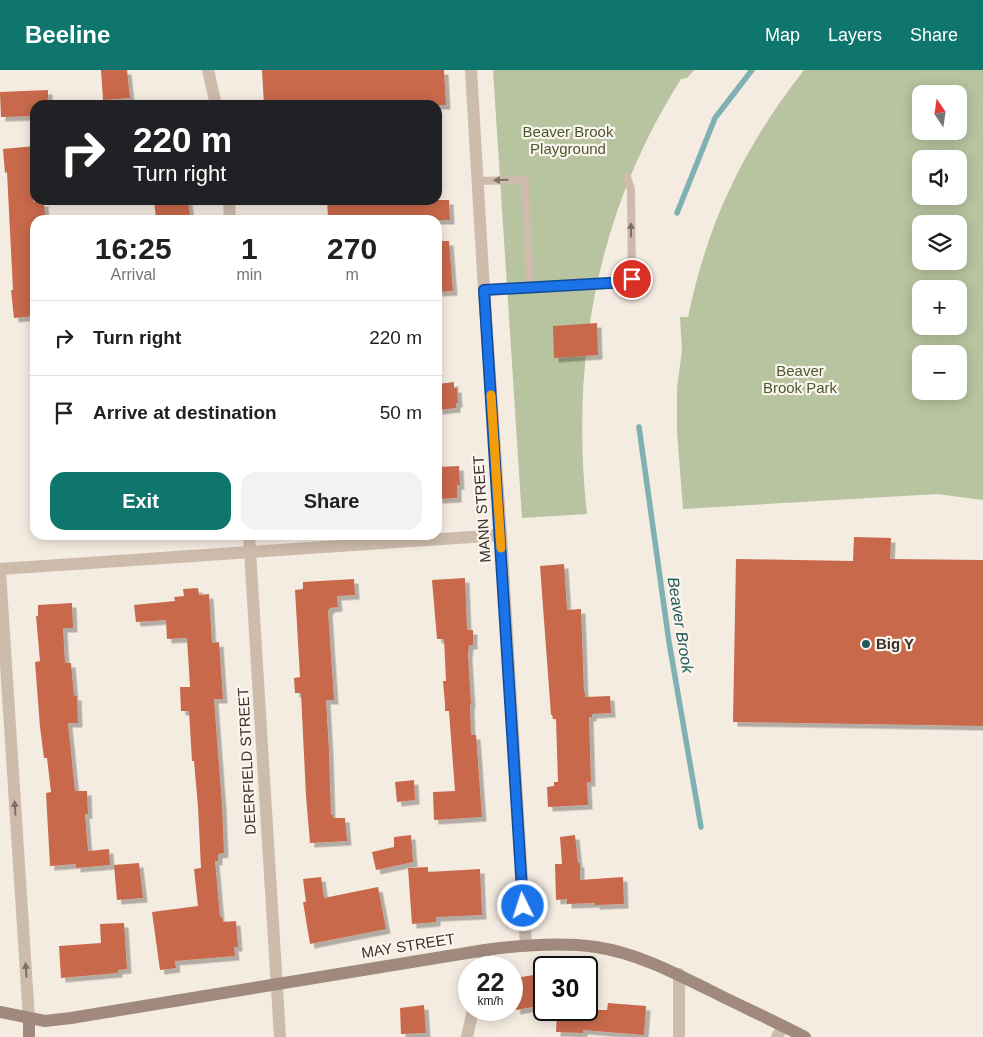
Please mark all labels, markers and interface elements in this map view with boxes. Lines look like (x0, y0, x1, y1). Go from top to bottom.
text: Beeline (25, 21, 110, 48)
text: Map (765, 25, 800, 45)
text: Layers (828, 25, 882, 45)
text: Share (910, 25, 958, 45)
north arrow (912, 85, 968, 140)
map controls (912, 85, 967, 400)
icon: right (50, 120, 115, 185)
text: 220 m (133, 120, 232, 159)
park label: Beaver Brook Playground (523, 123, 614, 157)
button: sound (912, 150, 967, 205)
text: Turn right (133, 161, 226, 186)
one-way arrow (493, 176, 509, 184)
button: layers (912, 215, 967, 270)
one-way arrow (627, 222, 635, 238)
text: 16:25 (95, 232, 172, 265)
text: 1 (241, 232, 258, 265)
text: 270 (327, 232, 377, 265)
pin (611, 258, 653, 300)
icon: arrive (618, 265, 646, 293)
text: Arrival (111, 266, 156, 283)
text: min (236, 266, 262, 283)
text: m (345, 266, 359, 283)
button: + (912, 280, 967, 335)
icon: right (50, 324, 78, 352)
text: Turn right (93, 327, 181, 348)
text: 220 m (369, 327, 422, 348)
button: − (912, 345, 967, 400)
park label: Beaver Brook Park (763, 362, 838, 396)
icon: arrive (50, 399, 78, 427)
text: Arrive at destination (93, 402, 277, 423)
text: 50 m (380, 402, 422, 423)
street label: MANN STREET (469, 455, 494, 563)
button: Exit (50, 472, 231, 530)
button: Share (241, 472, 422, 530)
water label: Beaver Brook (665, 576, 697, 675)
place label: Big Y (876, 635, 914, 652)
marker: Big Y (860, 638, 872, 650)
street label: DEERFIELD STREET (234, 687, 259, 835)
one-way arrow (11, 799, 19, 815)
position arrow (496, 879, 548, 931)
street label: MAY STREET (360, 930, 456, 961)
speed limit sign: 30 (533, 956, 598, 1021)
one-way arrow (21, 962, 29, 978)
text: 22 (477, 968, 504, 996)
text: km/h (477, 994, 504, 1008)

